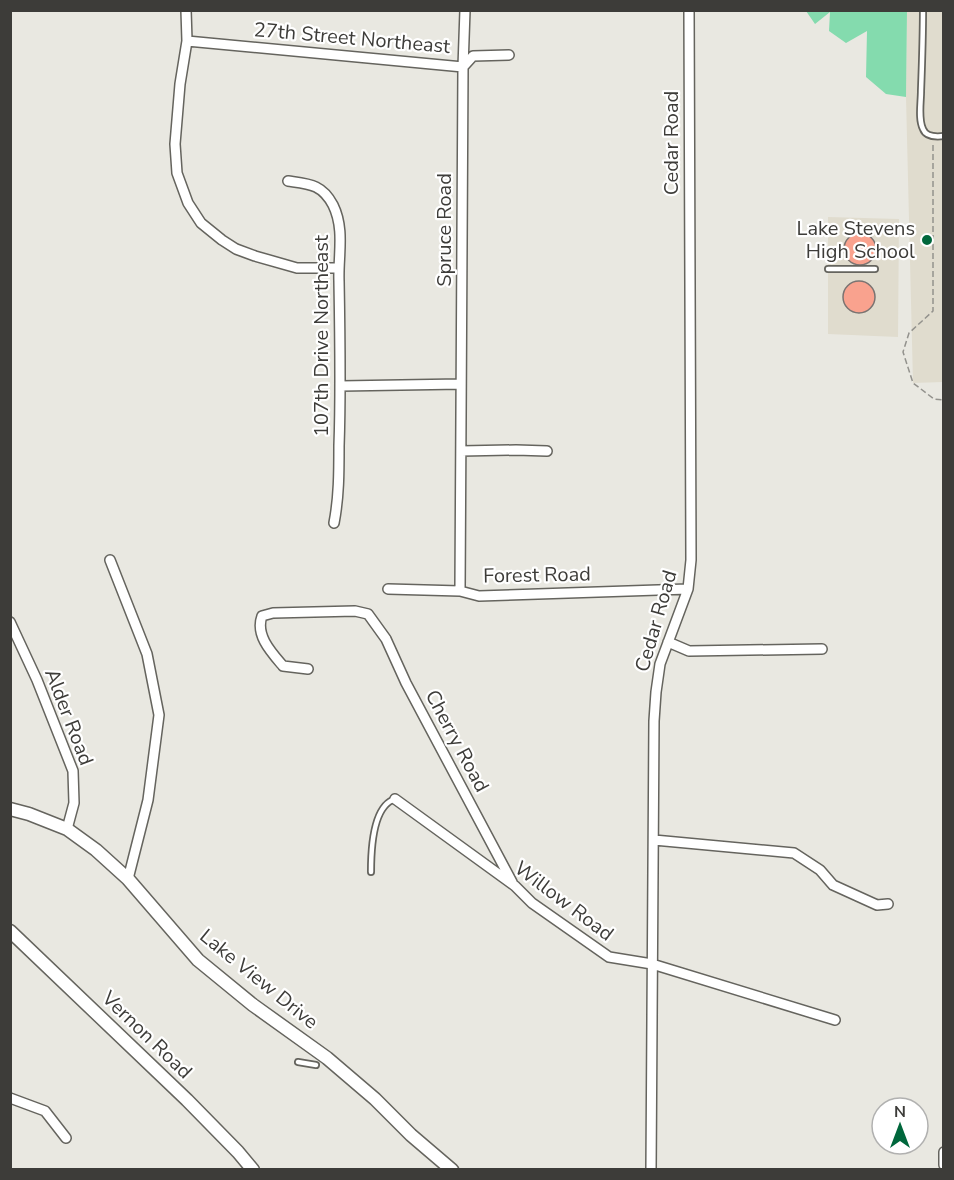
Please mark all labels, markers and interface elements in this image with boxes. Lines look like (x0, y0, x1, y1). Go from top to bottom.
street label: 27th Street Northeast (253, 16, 452, 60)
street label: Cedar Road (658, 91, 685, 195)
street label: Spruce Road (431, 173, 458, 287)
place label: Lake Stevens High School (797, 215, 915, 265)
marker: Lake Stevens High School (920, 233, 934, 247)
street label: 107th Drive Northeast (308, 234, 335, 437)
street label: Forest Road (483, 561, 591, 589)
street label: Cedar Road (629, 567, 683, 675)
street label: Alder Road (38, 665, 100, 769)
street label: Cherry Road (419, 685, 495, 797)
street label: Willow Road (509, 855, 619, 947)
street label: Lake View Drive (194, 923, 324, 1035)
street label: Vernon Road (95, 984, 198, 1085)
north arrow (870, 1096, 930, 1156)
text: N (894, 1101, 906, 1123)

